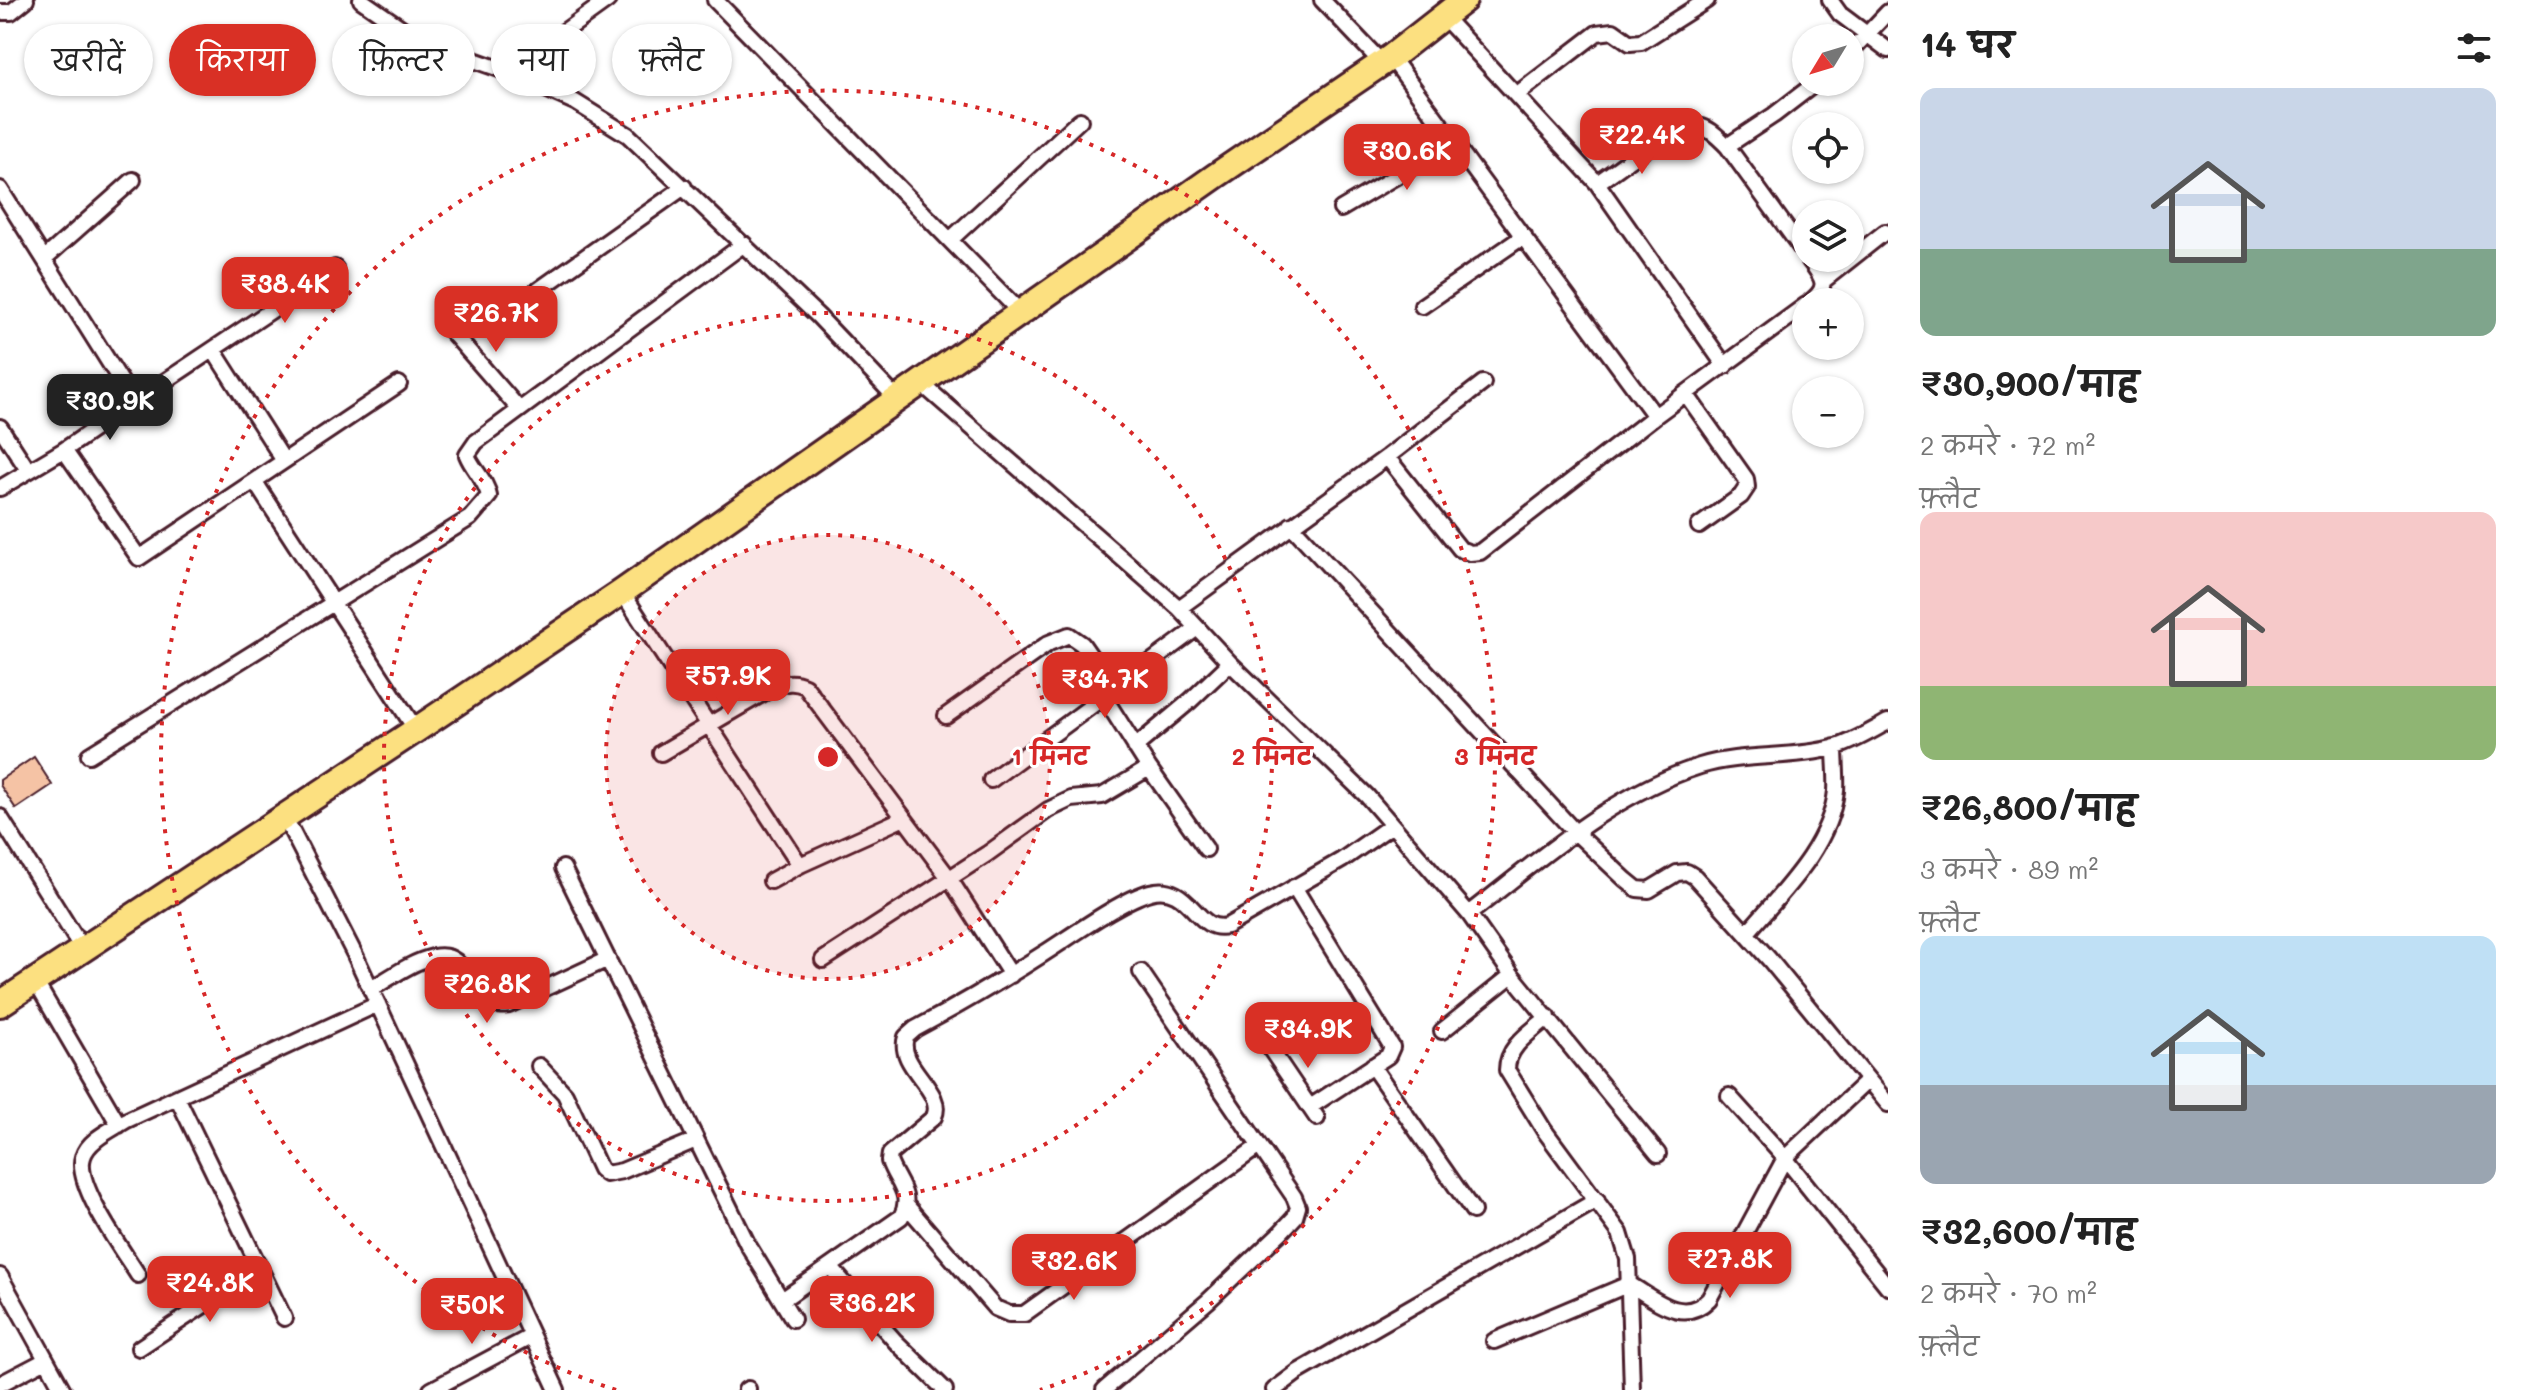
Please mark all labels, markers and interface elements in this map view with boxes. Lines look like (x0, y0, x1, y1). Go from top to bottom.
text: 14 घर (1920, 21, 2014, 66)
chip: खरीदें (24, 24, 153, 96)
chip: किराया (169, 24, 316, 96)
chip: फ़िल्टर (332, 24, 475, 96)
chip: नया (491, 24, 596, 96)
chip: फ़्लैट (612, 24, 732, 96)
north arrow (1792, 24, 1864, 96)
map controls (1792, 24, 1864, 448)
icon: filters (2452, 26, 2496, 70)
pin: ₹22.4K (1577, 108, 1707, 176)
button: locate (1792, 112, 1864, 184)
text: ₹22.4K (1598, 117, 1686, 151)
pin: ₹30.6K (1342, 124, 1472, 192)
text: ₹30.6K (1362, 133, 1452, 167)
icon: home (2136, 140, 2280, 284)
button: layers (1792, 200, 1864, 272)
pin: ₹38.4K (220, 257, 350, 325)
text: ₹38.4K (240, 266, 330, 300)
pin: ₹26.7K (431, 286, 561, 354)
button: + (1792, 288, 1864, 360)
text: ₹26.7K (452, 295, 540, 329)
text: ₹30,900/माह (1920, 360, 2139, 405)
pin: ₹30.9K (45, 374, 175, 442)
button: − (1792, 376, 1864, 448)
text: ₹30.9K (65, 383, 155, 417)
text: 2 कमरे · 72 m² (1920, 428, 2095, 462)
text: फ़्लैट (1920, 481, 1979, 515)
icon: home (2136, 564, 2280, 708)
pin: ₹57.9K (663, 649, 793, 717)
pin: ₹34.7K (1040, 652, 1170, 720)
text: ₹57.9K (684, 658, 772, 692)
text: ₹34.7K (1061, 661, 1149, 695)
text: 1 मिनट (1011, 737, 1091, 771)
text: 2 मिनट (1232, 737, 1314, 771)
text: 3 मिनट (1454, 737, 1538, 771)
centre of rings (814, 743, 842, 771)
text: ₹26,800/माह (1920, 784, 2137, 829)
text: 3 कमरे · 89 m² (1920, 852, 2098, 886)
text: फ़्लैट (1920, 905, 1979, 939)
pin: ₹26.8K (422, 957, 552, 1025)
text: ₹26.8K (443, 966, 531, 1000)
icon: home (2136, 988, 2280, 1132)
pin: ₹34.9K (1243, 1002, 1373, 1070)
text: ₹34.9K (1263, 1011, 1353, 1045)
text: ₹32,600/माह (1920, 1208, 2136, 1253)
pin: ₹27.8K (1665, 1232, 1795, 1300)
pin: ₹32.6K (1009, 1234, 1139, 1302)
text: ₹27.8K (1686, 1241, 1774, 1275)
text: ₹32.6K (1030, 1243, 1118, 1277)
pin: ₹24.8K (145, 1256, 275, 1324)
text: ₹24.8K (165, 1265, 255, 1299)
pin: ₹36.2K (807, 1276, 937, 1344)
text: 2 कमरे · 70 m² (1920, 1276, 2097, 1310)
pin: ₹50K (425, 1278, 519, 1346)
text: ₹36.2K (828, 1285, 916, 1319)
text: ₹50K (439, 1287, 505, 1321)
text: फ़्लैट (1920, 1329, 1979, 1363)

